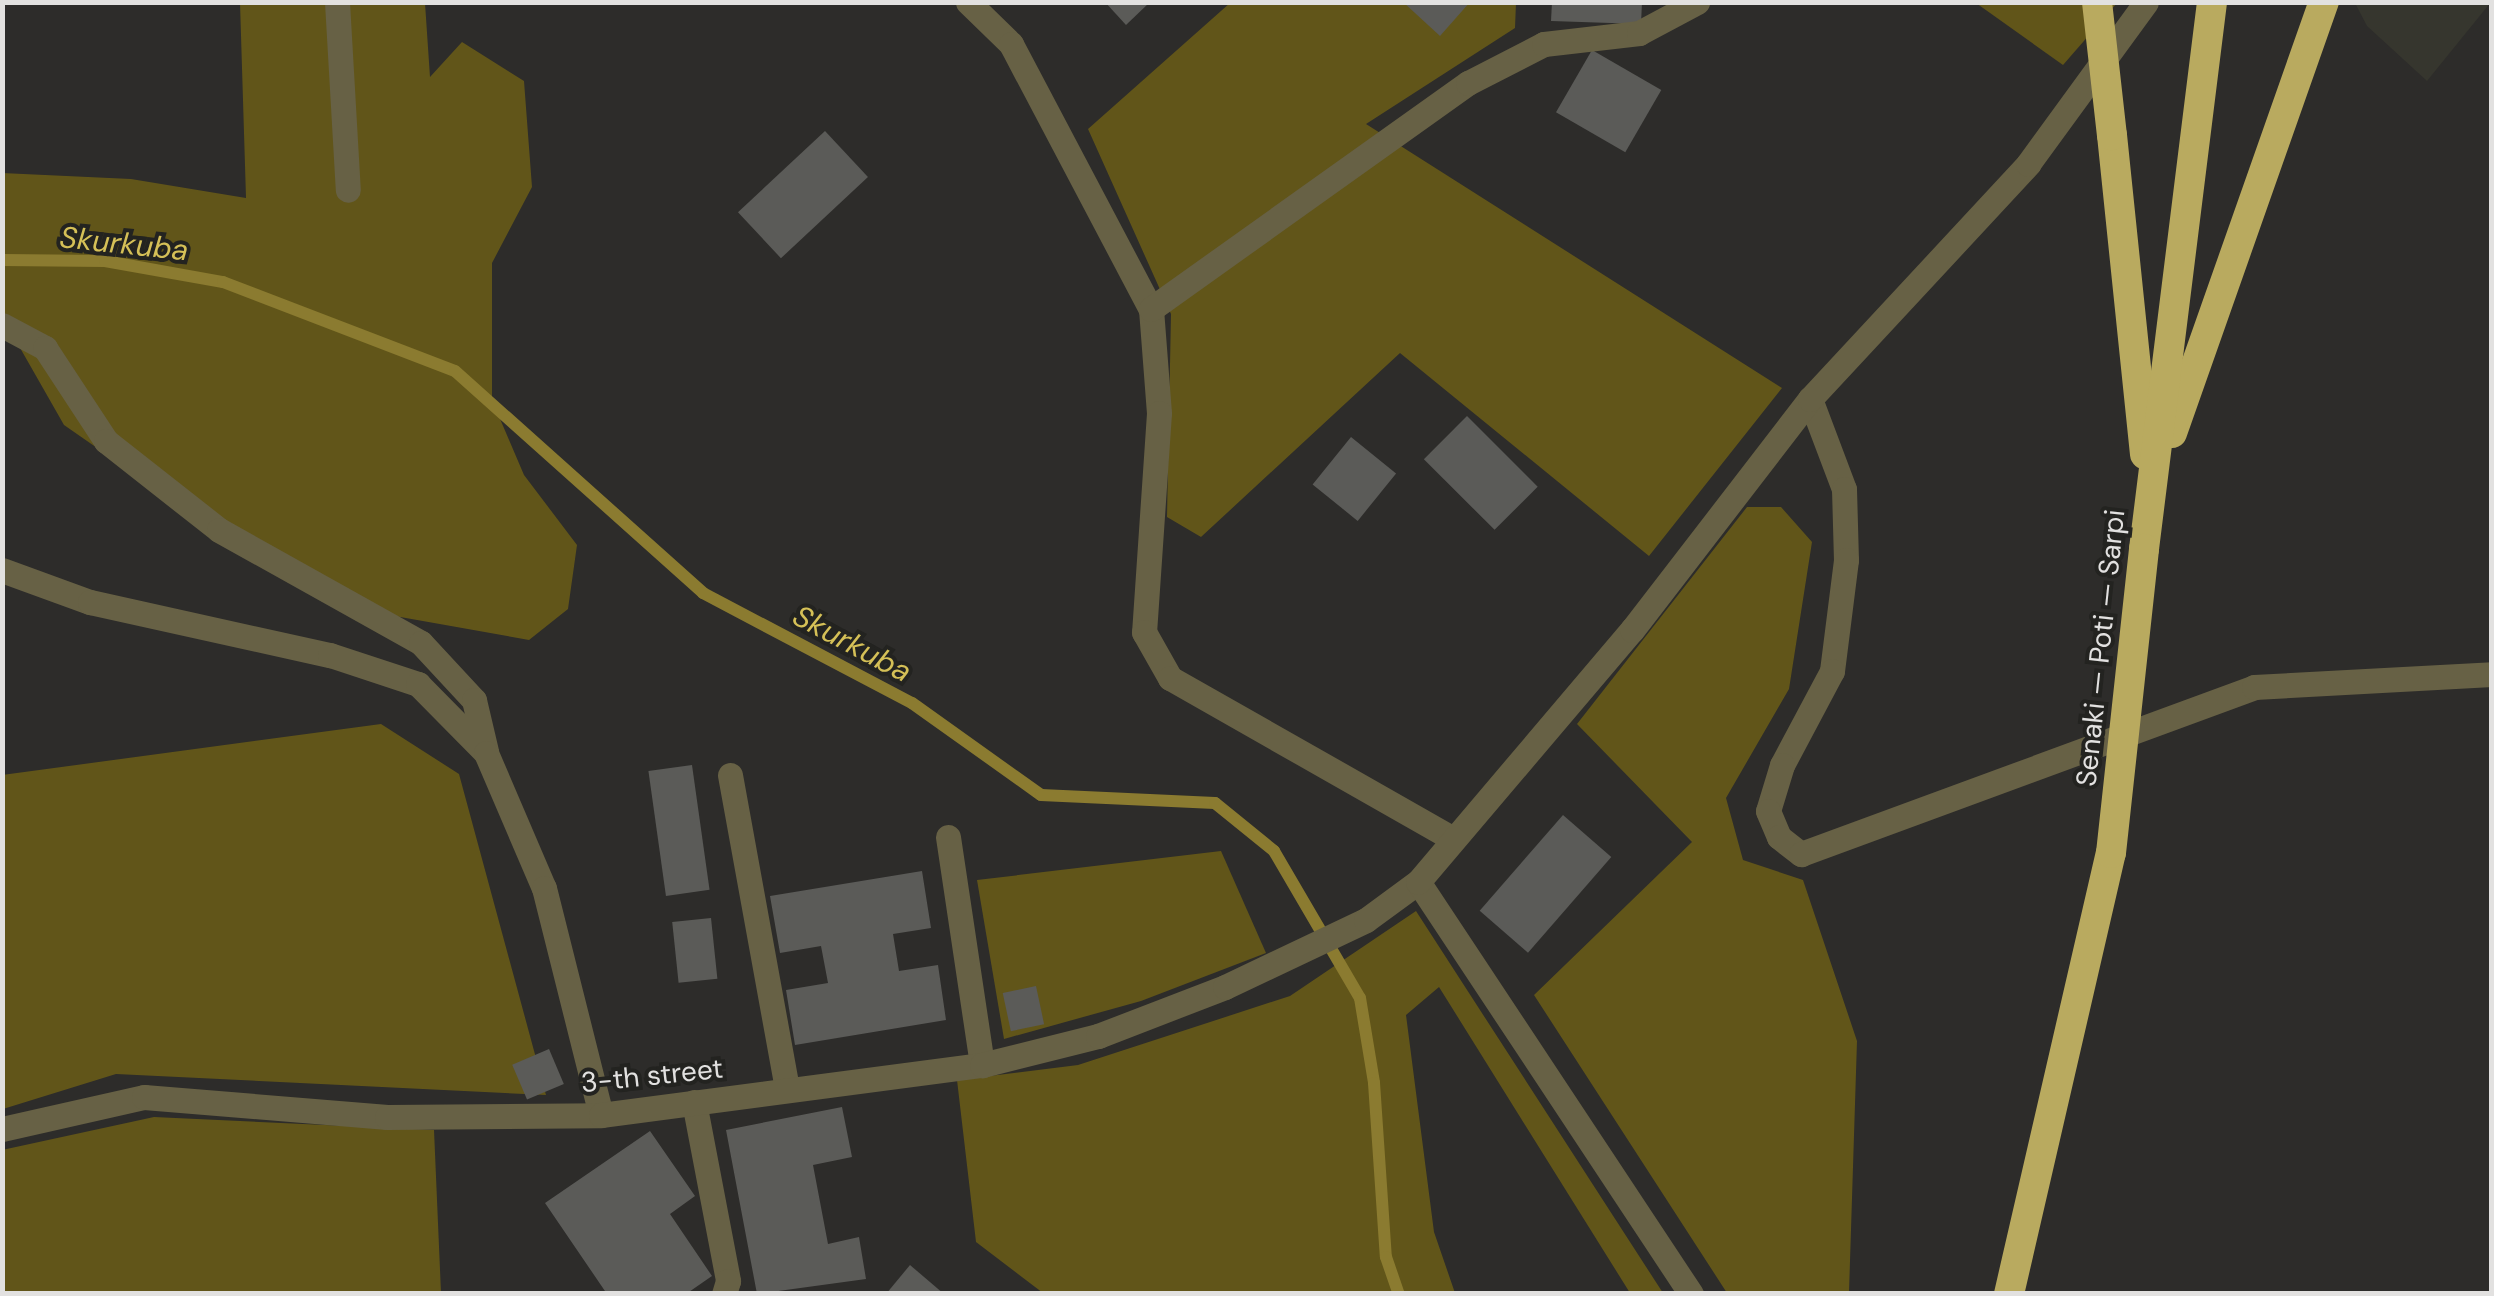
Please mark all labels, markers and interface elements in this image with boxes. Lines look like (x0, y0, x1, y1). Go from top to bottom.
water label: Skurkuba (58, 219, 190, 269)
street label: Senaki — Poti — Sarpi (2070, 508, 2132, 788)
water label: Skurkuba (787, 598, 917, 690)
street label: 3-th street (579, 1052, 725, 1100)

